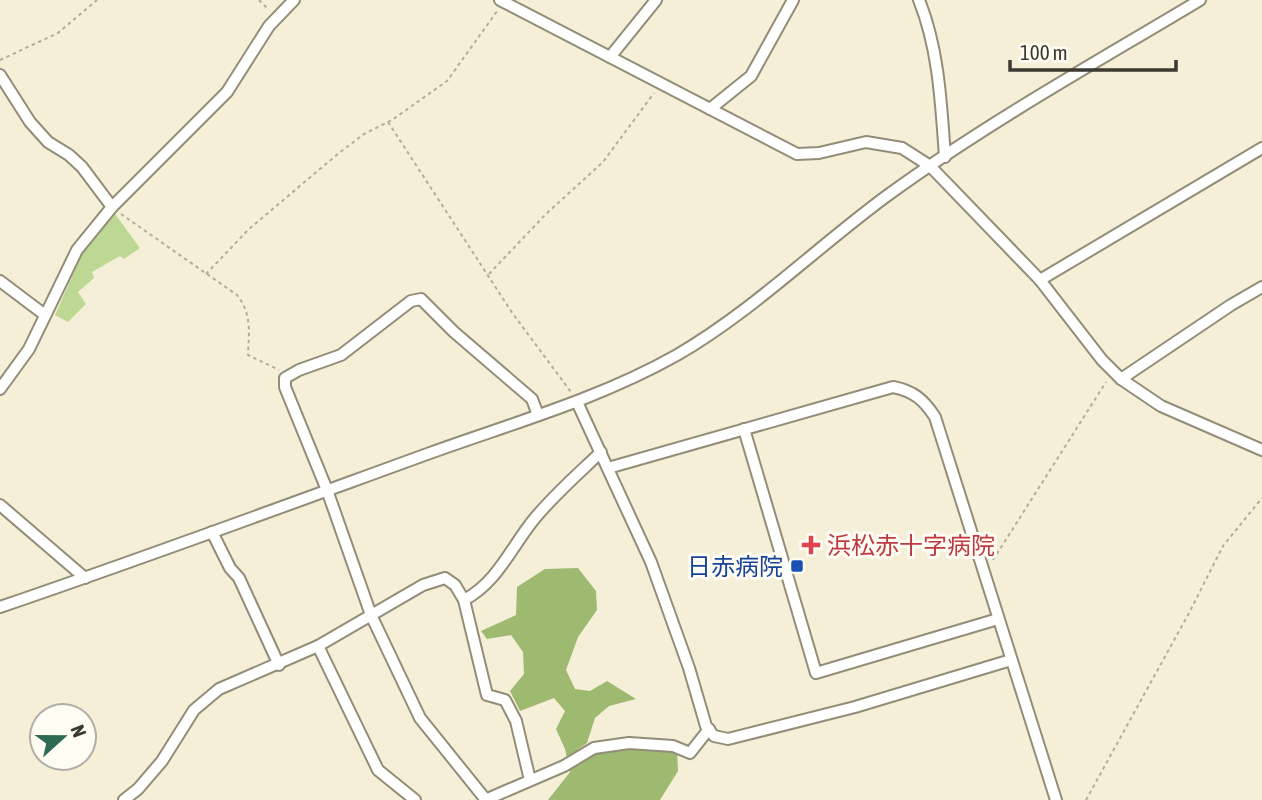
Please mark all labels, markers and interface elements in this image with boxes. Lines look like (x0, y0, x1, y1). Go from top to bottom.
scale bar (1010, 28, 1176, 72)
text: 100 m (1020, 40, 1068, 64)
place label: 浜松赤十字病院 (827, 532, 995, 559)
marker: 浜松赤十字病院 (801, 535, 821, 555)
place label: 日赤病院 (687, 553, 783, 580)
marker: 日赤病院 (789, 558, 805, 574)
north arrow (28, 702, 98, 772)
text: N (67, 722, 91, 740)

